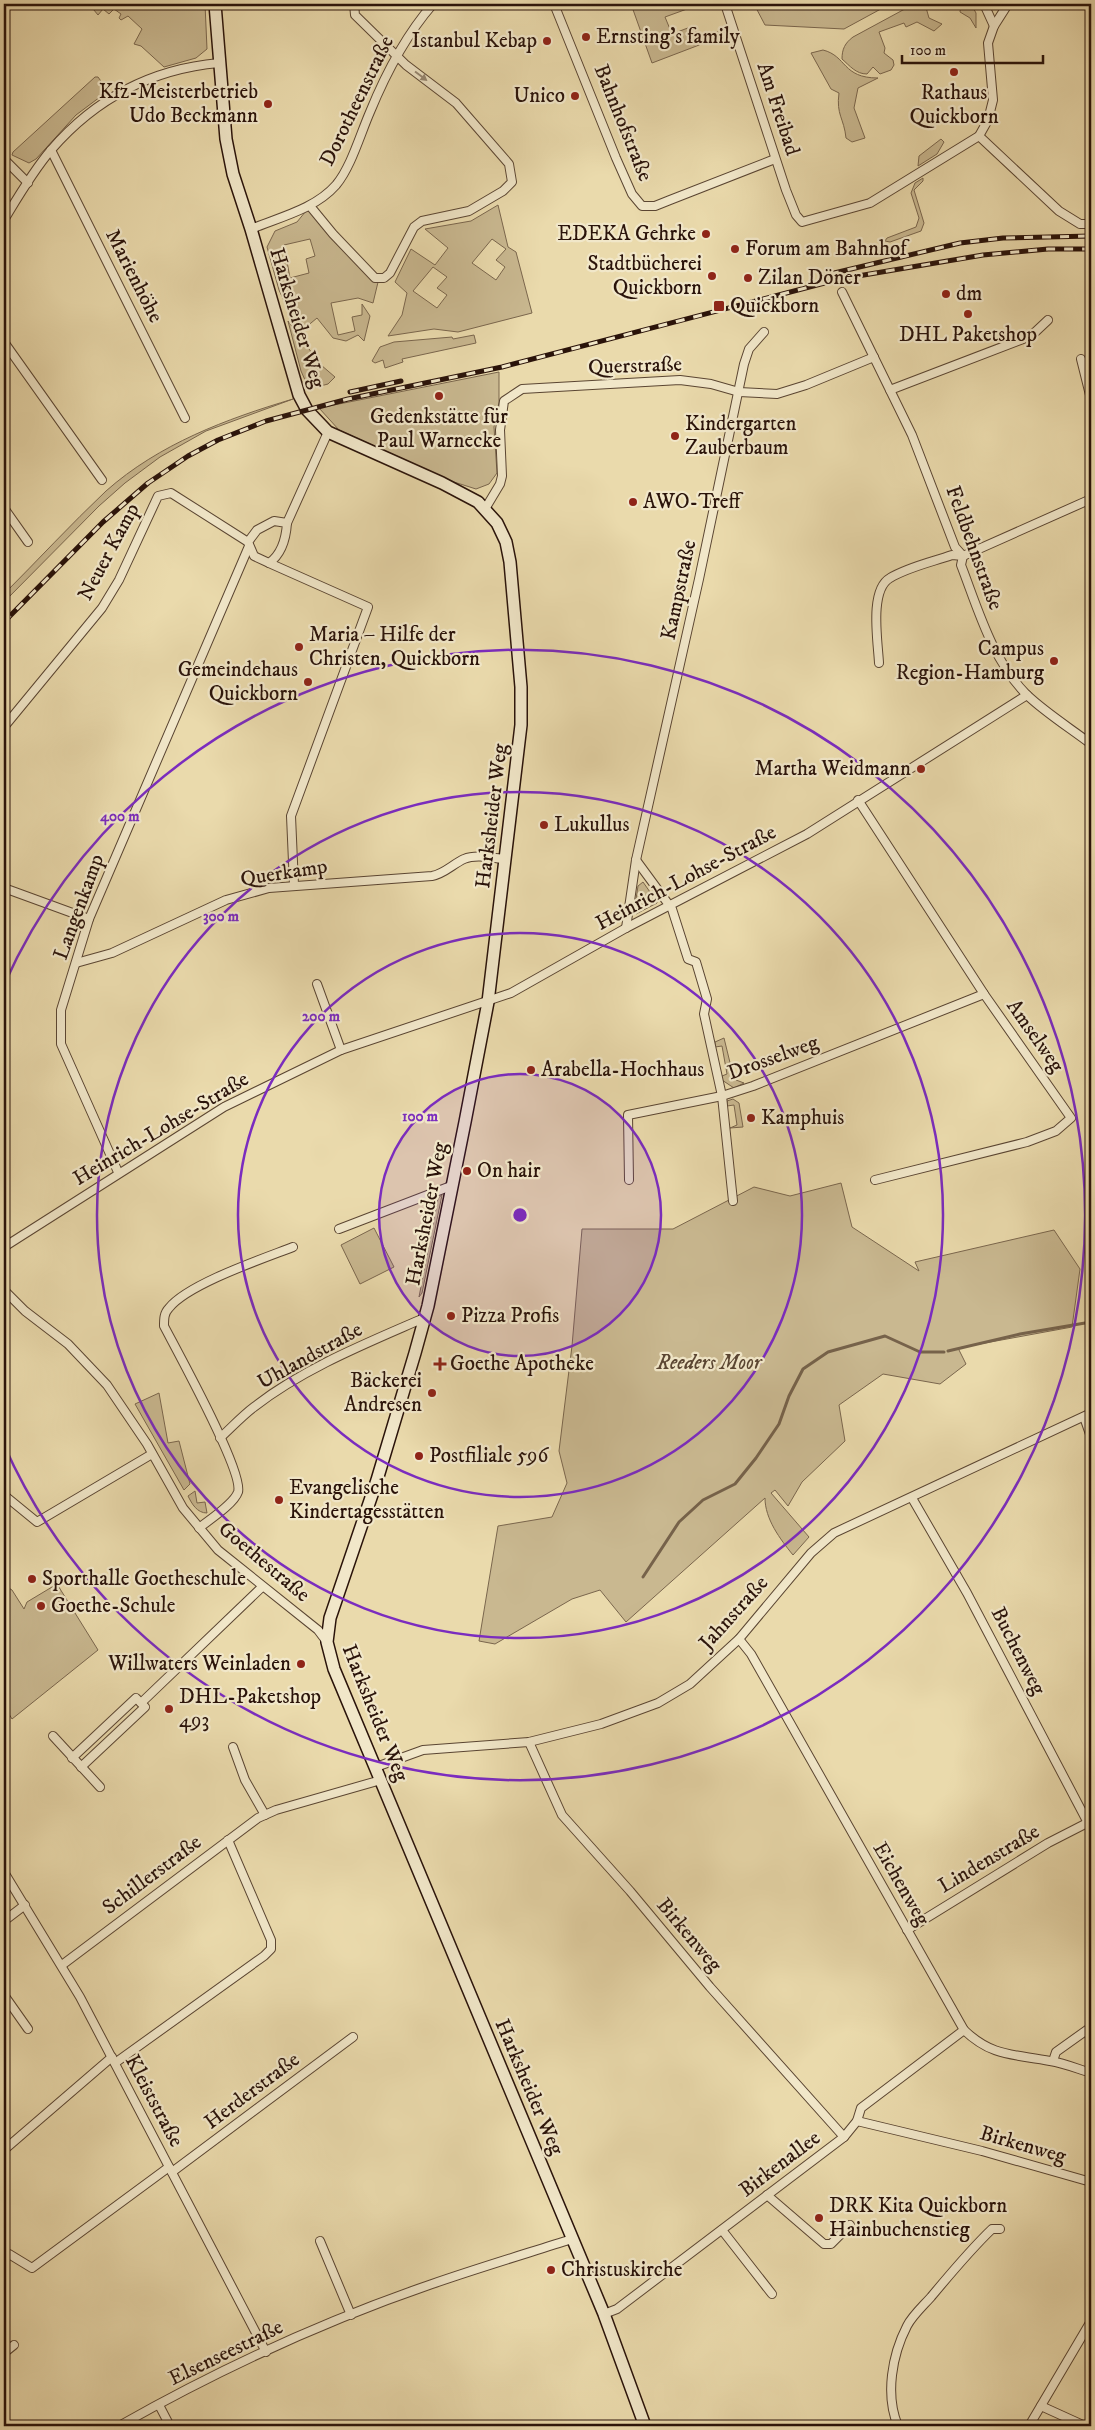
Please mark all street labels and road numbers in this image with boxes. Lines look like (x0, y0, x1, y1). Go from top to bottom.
street label: Dorotheenstraße (314, 31, 400, 170)
street label: Am Freibad (751, 59, 805, 159)
street label: Bahnhofstraße (588, 61, 658, 186)
street label: Marienhöhe (99, 225, 169, 327)
street label: Harksheider Weg (263, 245, 331, 392)
street label: Querstraße (588, 351, 683, 381)
street label: Feldbehnstraße (940, 482, 1009, 614)
street label: Neuer Kamp (72, 499, 146, 605)
street label: Kampstraße (656, 537, 702, 643)
street label: Harksheider Weg (470, 742, 514, 890)
street label: Heinrich-Lohse-Straße (591, 819, 781, 937)
street label: Langenkamp (48, 851, 110, 963)
street label: Querkamp (239, 853, 329, 893)
street label: Amselweg (1000, 994, 1070, 1078)
street label: Drosselweg (724, 1029, 823, 1086)
street label: Heinrich-Lohse-Straße (68, 1066, 254, 1192)
street label: Harksheider Weg (400, 1139, 454, 1288)
street label: Uhlandstraße (253, 1316, 367, 1395)
street label: Goethestraße (213, 1516, 315, 1608)
street label: Jahnstraße (693, 1570, 774, 1657)
street label: Buchenweg (985, 1603, 1052, 1700)
street label: Harksheider Weg (336, 1641, 415, 1786)
street label: Lindenstraße (934, 1818, 1045, 1899)
street label: Schillerstraße (97, 1829, 207, 1921)
street label: Eichenweg (867, 1838, 936, 1931)
street label: Birkenweg (651, 1893, 728, 1978)
street label: Harksheider Weg (489, 2015, 570, 2160)
street label: Herderstraße (199, 2047, 305, 2135)
street label: Kleiststraße (119, 2050, 189, 2152)
street label: Birkenweg (977, 2120, 1070, 2170)
street label: Birkenallee (734, 2125, 826, 2203)
street label: Elsenseestraße (165, 2314, 288, 2392)

